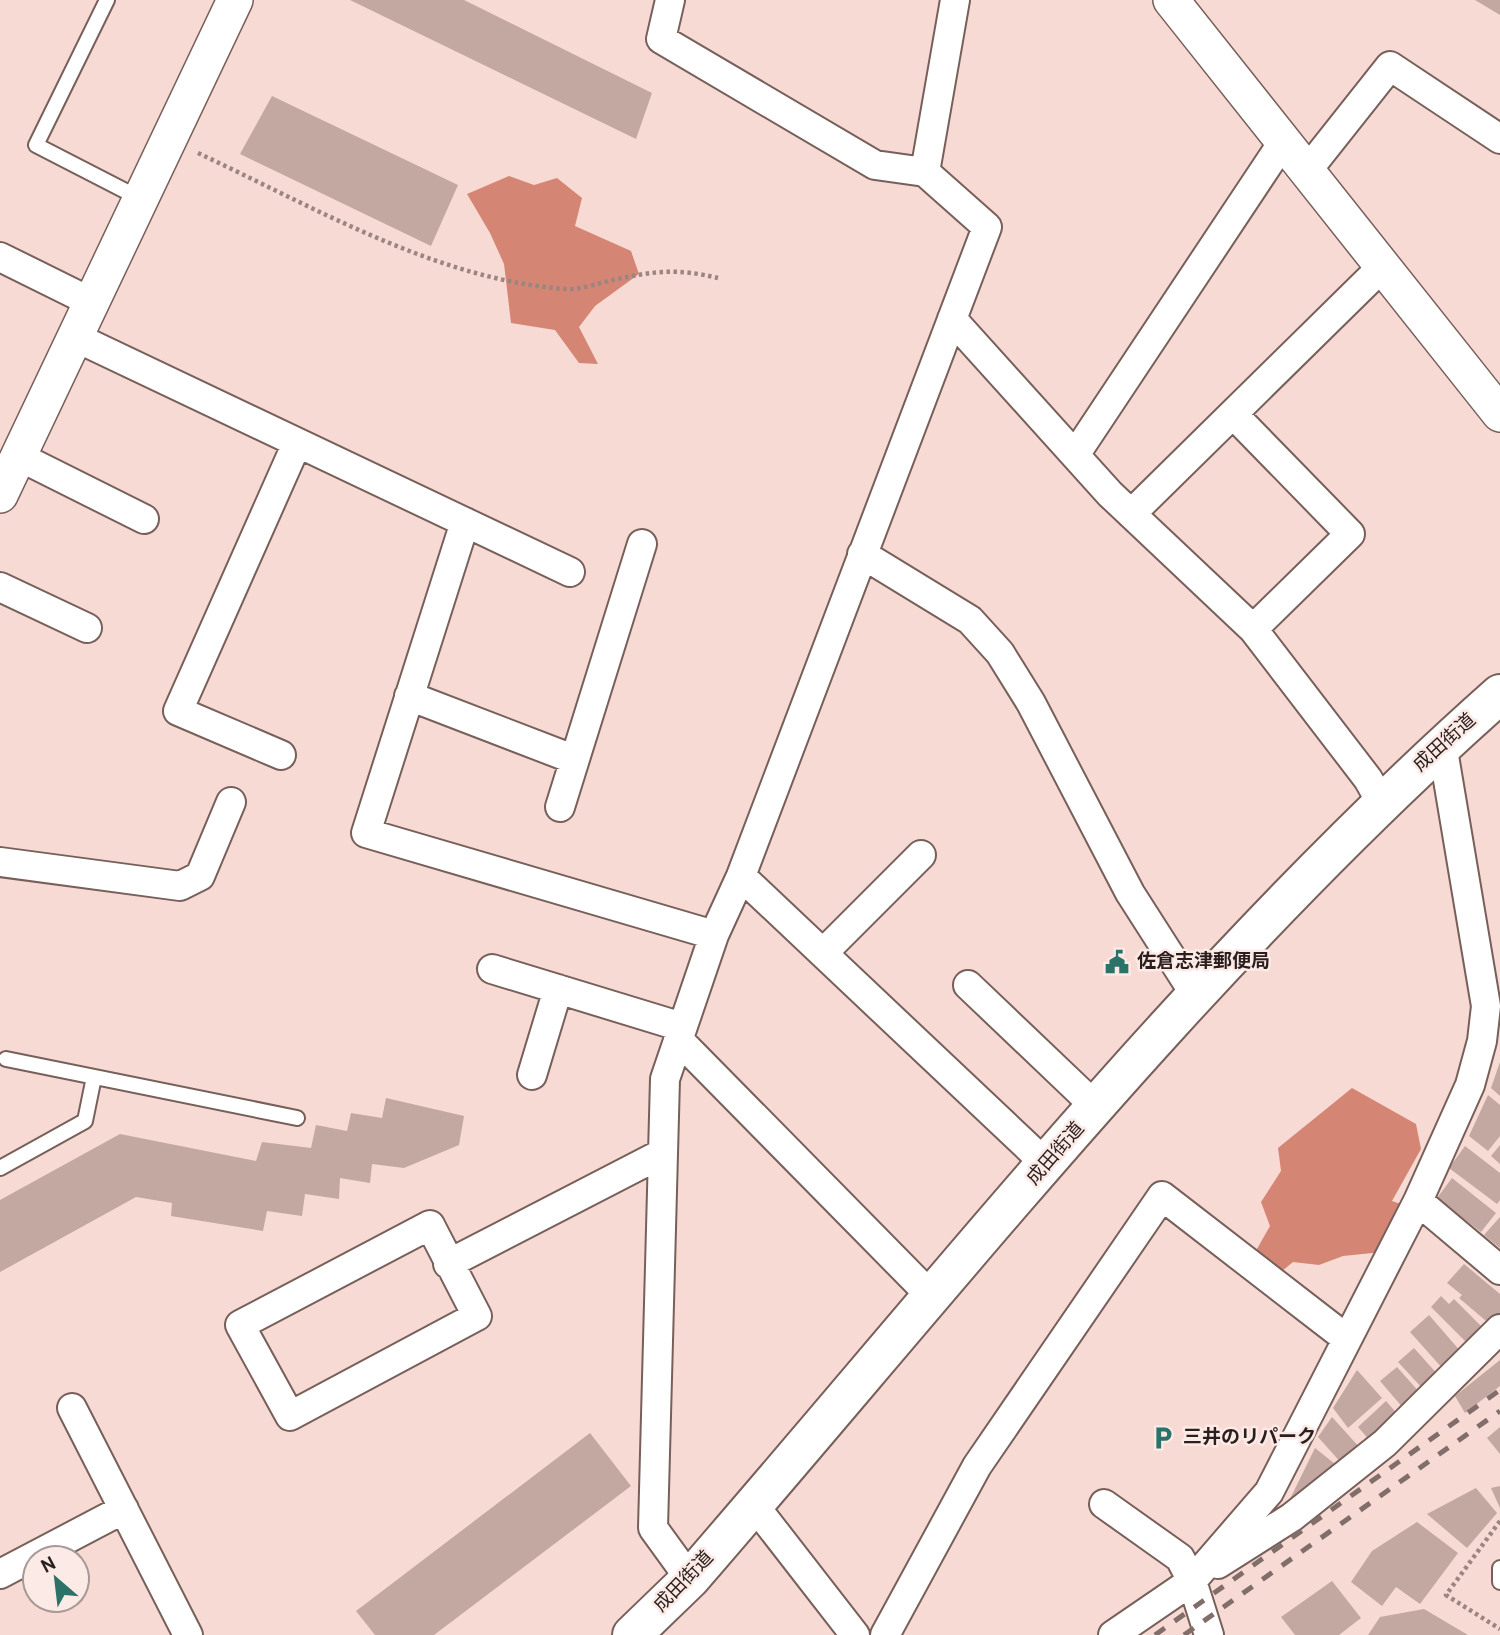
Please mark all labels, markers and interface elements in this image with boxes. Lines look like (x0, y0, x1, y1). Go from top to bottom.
street label: 成田街道 (1409, 709, 1481, 777)
public building icon: 佐倉志津郵便局 (1103, 948, 1131, 976)
place label: 佐倉志津郵便局 (1137, 950, 1270, 974)
street label: 成田街道 (1022, 1117, 1090, 1191)
parking icon: 三井のリパーク (1149, 1424, 1177, 1452)
place label: 三井のリパーク (1183, 1426, 1316, 1450)
north arrow (21, 1544, 91, 1614)
street label: 成田街道 (649, 1546, 719, 1618)
text: N (37, 1552, 61, 1580)

